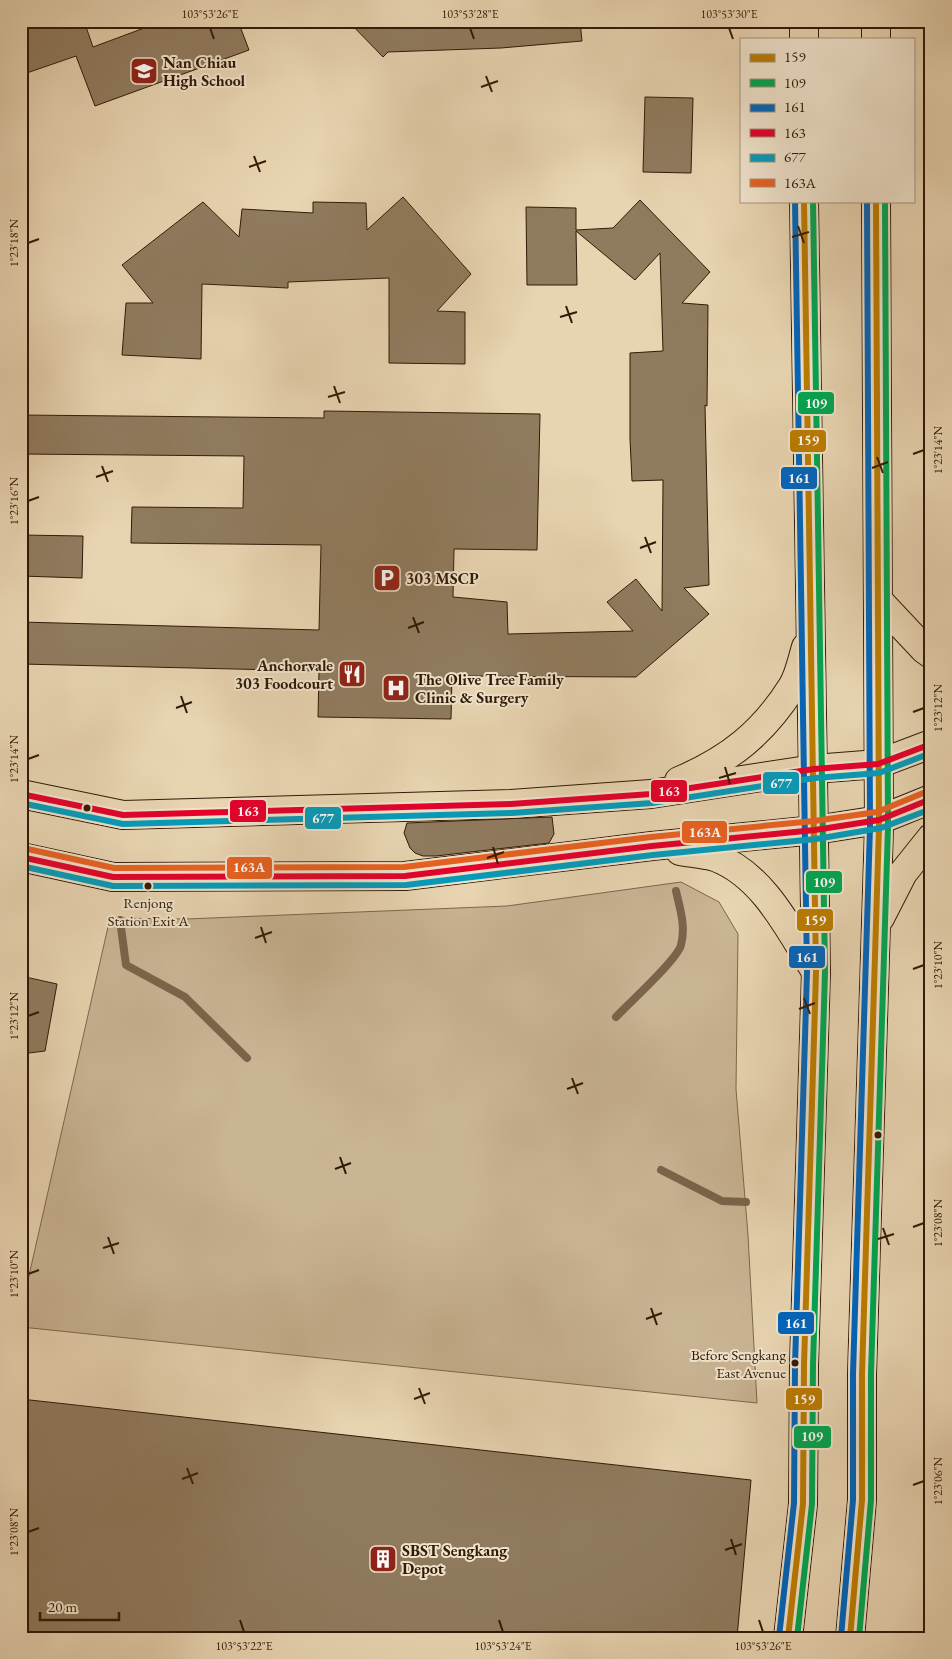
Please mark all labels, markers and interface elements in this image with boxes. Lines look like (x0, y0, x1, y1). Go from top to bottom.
text: 103°53'26"E (182, 6, 239, 22)
text: 103°53'28"E (442, 6, 499, 22)
text: 103°53'30"E (701, 6, 758, 22)
legend (740, 38, 914, 202)
text: 159 (784, 47, 806, 66)
place label: Nan Chiau High School (163, 52, 246, 91)
school or university icon: Nan Chiau High School (129, 56, 159, 86)
text: 109 (784, 73, 806, 92)
text: 161 (784, 97, 806, 116)
text: 163 (784, 123, 806, 142)
text: 677 (784, 147, 806, 166)
text: 163A (784, 173, 817, 192)
text: 1°23'18"N (6, 218, 22, 267)
line badge: 109 (797, 391, 835, 415)
text: 109 (805, 394, 828, 412)
text: 1°23'14"N (930, 425, 946, 474)
line badge: 159 (789, 429, 827, 453)
text: 159 (797, 431, 820, 449)
line badge: 161 (780, 466, 818, 490)
text: 161 (788, 469, 810, 487)
text: 1°23'16"N (6, 476, 22, 525)
parking icon: 303 MSCP (372, 563, 402, 593)
place label: 303 MSCP (406, 568, 479, 589)
place label: Anchorvale 303 Foodcourt (235, 655, 333, 694)
restaurant icon: Anchorvale 303 Foodcourt (337, 659, 367, 689)
place label: The Olive Tree Family Clinic & Surgery (415, 669, 564, 708)
hospital icon: The Olive Tree Family Clinic & Surgery (381, 673, 411, 703)
text: 1°23'12"N (930, 683, 946, 732)
text: 1°23'14"N (6, 734, 22, 783)
line badge: 677 (762, 771, 800, 795)
text: 677 (770, 774, 793, 792)
line badge: 163 (650, 779, 688, 803)
text: 163 (658, 782, 680, 800)
line badge: 163 (229, 799, 267, 823)
text: 163 (237, 802, 259, 820)
unlabelled marker (82, 803, 92, 813)
line badge: 677 (304, 806, 342, 830)
text: 677 (312, 809, 335, 827)
line badge: 163A (681, 820, 728, 844)
text: 163A (689, 823, 722, 841)
line badge: 163A (226, 856, 273, 880)
text: 163A (233, 858, 266, 876)
line badge: 109 (805, 870, 843, 894)
text: 109 (813, 873, 836, 891)
marker: Renjong Station Exit A (143, 881, 153, 891)
place label: Renjong Station Exit A (107, 893, 189, 930)
line badge: 159 (796, 908, 834, 932)
text: 159 (804, 911, 827, 929)
text: 1°23'10"N (930, 940, 946, 989)
line badge: 161 (788, 945, 826, 969)
text: 161 (796, 948, 818, 966)
text: 1°23'12"N (6, 991, 22, 1040)
unlabelled marker (873, 1130, 883, 1140)
text: 1°23'08"N (930, 1198, 946, 1247)
text: 1°23'10"N (6, 1249, 22, 1298)
line badge: 161 (777, 1311, 815, 1335)
text: 161 (785, 1314, 807, 1332)
place label: Before Sengkang East Avenue (691, 1345, 786, 1382)
marker: Before Sengkang East Avenue (790, 1358, 800, 1368)
line badge: 159 (785, 1387, 823, 1411)
text: 159 (793, 1390, 816, 1408)
line badge: 109 (793, 1425, 832, 1449)
text: 109 (801, 1427, 824, 1445)
text: 1°23'06"N (930, 1456, 946, 1505)
text: 1°23'08"N (6, 1507, 22, 1556)
place label: SBST Sengkang Depot (402, 1540, 508, 1579)
building icon: SBST Sengkang Depot (368, 1544, 398, 1574)
scale bar (40, 1589, 119, 1621)
text: 20 m (48, 1597, 77, 1616)
text: 103°53'22"E (216, 1638, 273, 1654)
text: 103°53'24"E (475, 1638, 532, 1654)
text: 103°53'26"E (735, 1638, 792, 1654)

